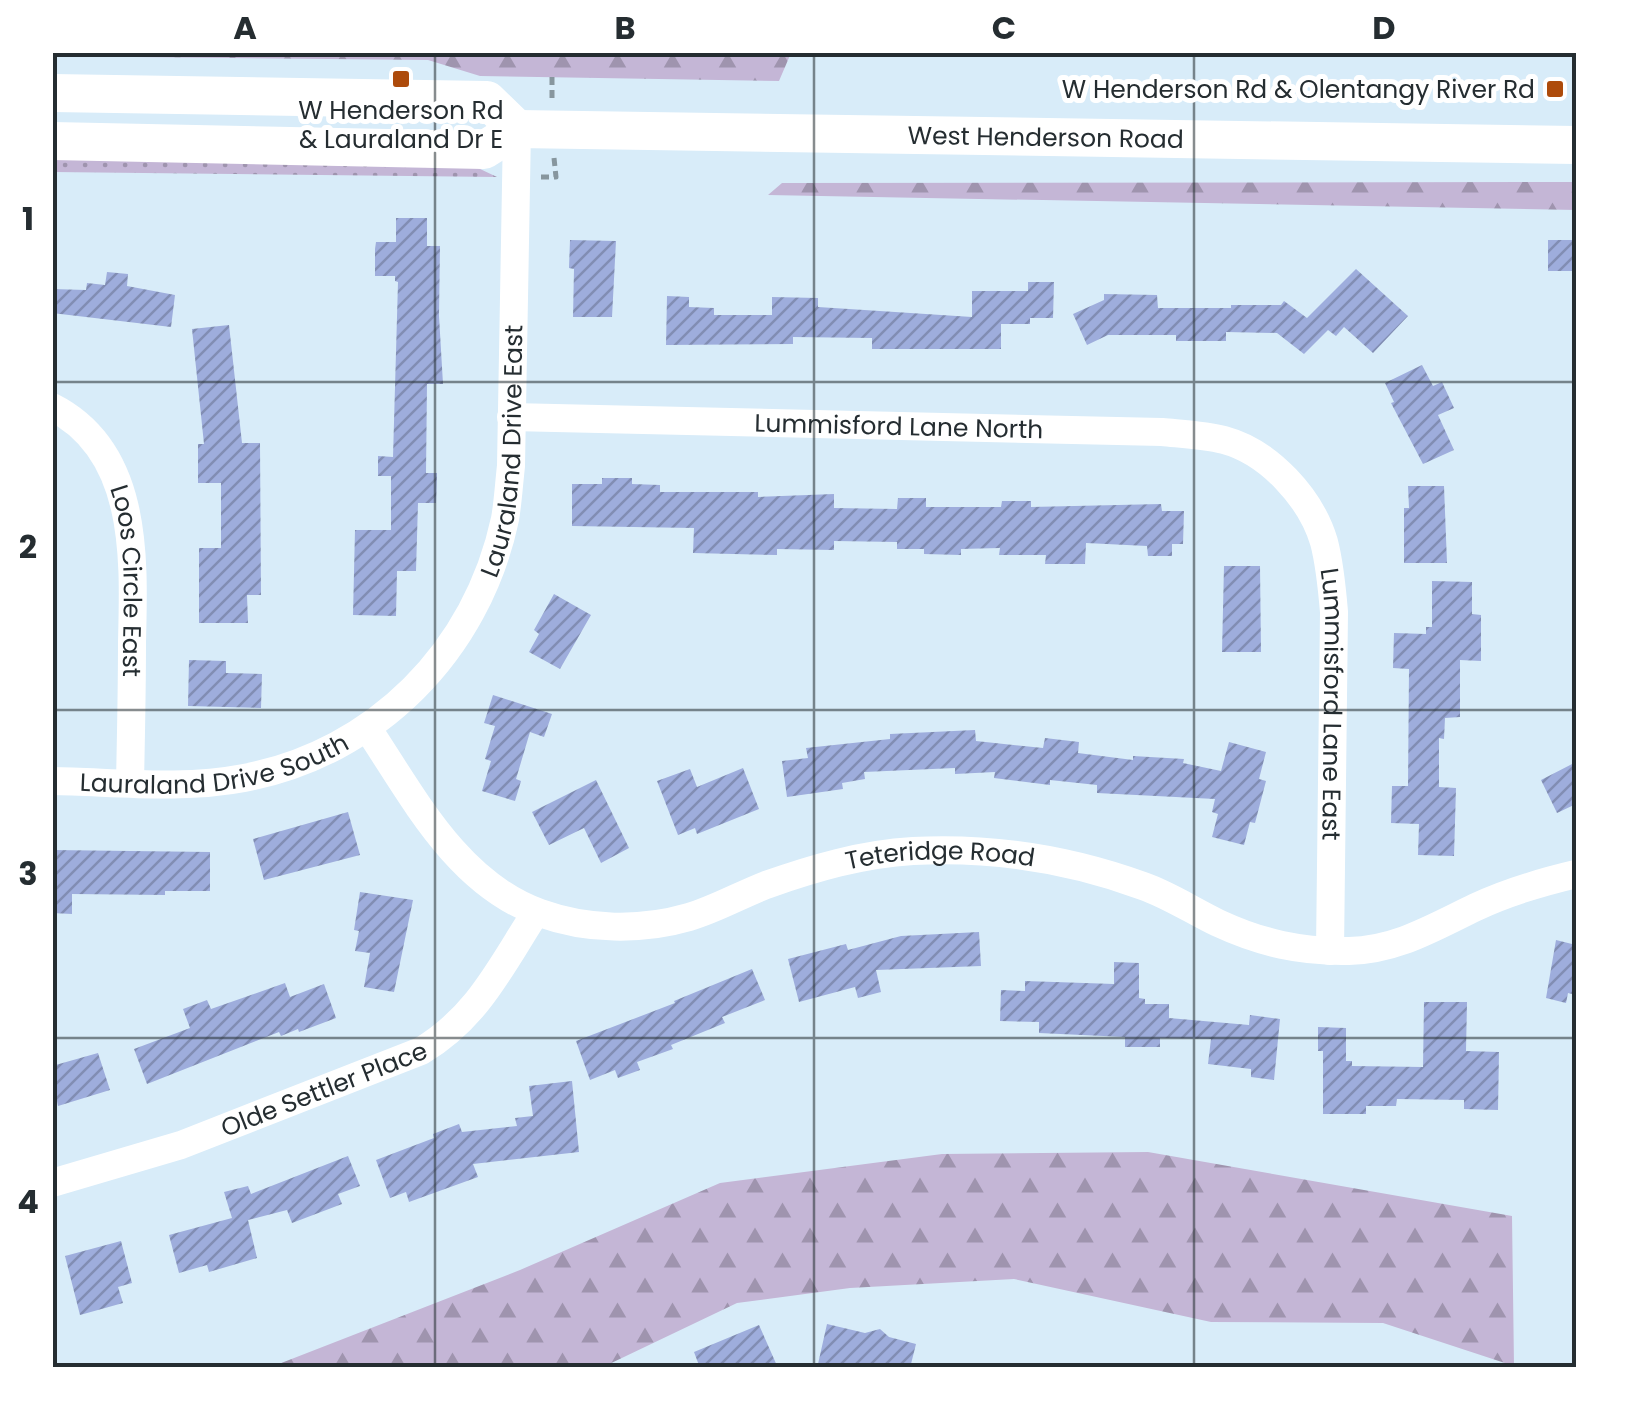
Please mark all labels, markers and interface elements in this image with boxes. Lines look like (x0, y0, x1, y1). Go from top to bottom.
text: A (233, 5, 257, 50)
text: B (614, 5, 636, 50)
text: C (992, 5, 1016, 50)
text: D (1372, 5, 1396, 50)
marker: W Henderson Rd & Lauraland Dr E (390, 68, 412, 90)
place label: W Henderson Rd & Olentangy River Rd (1062, 72, 1535, 107)
marker: W Henderson Rd & Olentangy River Rd (1544, 78, 1566, 100)
place label: W Henderson Rd & Lauraland Dr E (298, 93, 504, 157)
street label: West Henderson Road (907, 117, 1184, 157)
text: 1 (22, 196, 34, 241)
street label: Lauraland Drive East (472, 324, 531, 582)
street label: Lummisford Lane North (754, 405, 1044, 447)
street label: Loos Circle East (102, 480, 150, 677)
text: 2 (19, 524, 37, 569)
street label: Lummisford Lane East (1312, 566, 1352, 841)
street label: Lauraland Drive South (79, 725, 355, 802)
street label: Teteridge Road (842, 833, 1037, 878)
text: 3 (18, 851, 38, 896)
street label: Olde Settler Place (215, 1033, 432, 1145)
text: 4 (17, 1179, 39, 1224)

